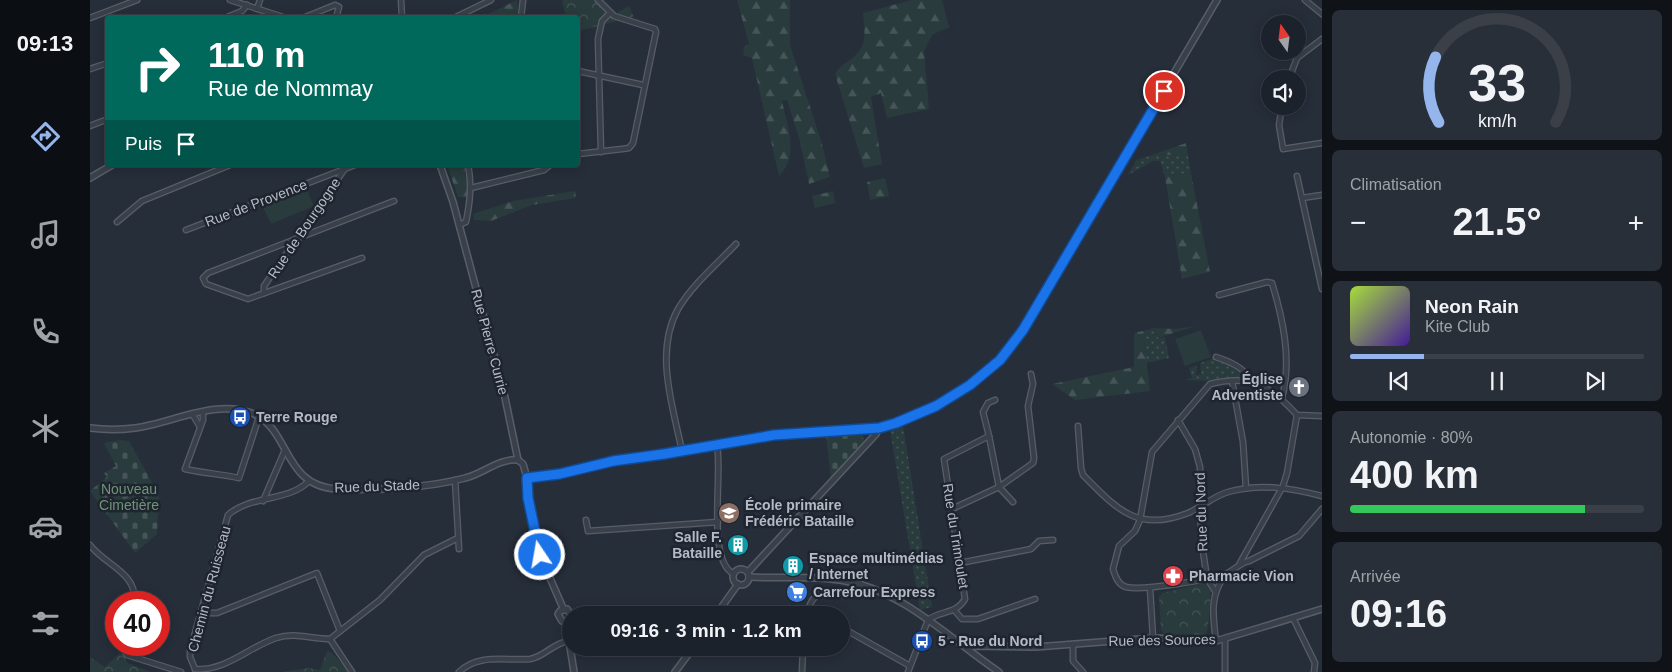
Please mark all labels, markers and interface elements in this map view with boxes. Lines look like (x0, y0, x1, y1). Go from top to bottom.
north arrow (1261, 15, 1306, 60)
map controls (1261, 15, 1306, 115)
text: 09:13 (17, 31, 73, 56)
icon: right (125, 35, 190, 100)
text: 110 m (208, 35, 305, 74)
text: 33 (1468, 54, 1526, 112)
pin (1143, 70, 1185, 112)
button: sound (1261, 70, 1306, 115)
text: Rue de Nommay (208, 76, 373, 101)
icon: arrive (1150, 77, 1178, 105)
text: km/h (1478, 111, 1516, 131)
icon: directions (28, 119, 63, 154)
icon: arrive (172, 130, 200, 158)
text: Puis (125, 133, 162, 154)
street label: Rue de Bourgogne (265, 175, 344, 281)
street label: Rue de Provence (203, 176, 310, 230)
text: Climatisation (1350, 176, 1442, 193)
text: 21.5° (1452, 201, 1542, 243)
text: − (1350, 207, 1366, 238)
text: + (1628, 207, 1644, 238)
icon: music (28, 217, 63, 252)
street label: Rue Pierre Currie (468, 287, 512, 397)
text: Neon Rain (1425, 296, 1519, 317)
icon: phone (28, 314, 63, 349)
text: Kite Club (1425, 318, 1490, 335)
icon: previous (1385, 367, 1413, 395)
icon: pause (1483, 367, 1511, 395)
icon: next (1581, 367, 1609, 395)
place label: Église Adventiste (1211, 371, 1283, 403)
church icon: Église Adventiste (1287, 375, 1311, 399)
bus stop icon: Terre Rouge (228, 405, 252, 429)
place label: Terre Rouge (256, 409, 338, 425)
icon: climate (28, 411, 63, 446)
text: Autonomie · 80% (1350, 429, 1473, 446)
text: 400 km (1350, 454, 1479, 496)
street label: Rue du Nord (1192, 472, 1210, 552)
street label: Rue du Stade (334, 477, 420, 495)
park label: Nouveau Cimetière (99, 481, 159, 513)
street label: Rue du Trimoulet (940, 482, 972, 590)
place label: École primaire Frédéric Bataille (745, 497, 854, 529)
school or university icon: École primaire Frédéric Bataille (717, 501, 741, 525)
icon: car (28, 509, 63, 544)
street label: Chemin du Ruisseau (184, 524, 234, 654)
position arrow (513, 528, 565, 580)
place label: Salle F. Bataille (672, 529, 722, 561)
building icon: Salle F. Bataille (726, 533, 750, 557)
place label: Espace multimédias / Internet (809, 550, 944, 582)
building icon: Espace multimédias / Internet (781, 554, 805, 578)
pharmacy icon: Pharmacie Vion (1161, 564, 1185, 588)
place label: Pharmacie Vion (1189, 568, 1294, 584)
text: Arrivée (1350, 568, 1401, 585)
supermarket icon: Carrefour Express (785, 580, 809, 604)
place label: Carrefour Express (813, 584, 935, 600)
speed limit sign: 40 (105, 591, 170, 656)
text: 09:16 (1350, 593, 1447, 635)
icon: filters (28, 606, 63, 641)
text: 09:16 · 3 min · 1.2 km (610, 620, 802, 641)
bus stop icon: 5 - Rue du Nord (910, 629, 934, 653)
street label: Rue des Sources (1108, 631, 1216, 649)
place label: 5 - Rue du Nord (938, 633, 1042, 649)

